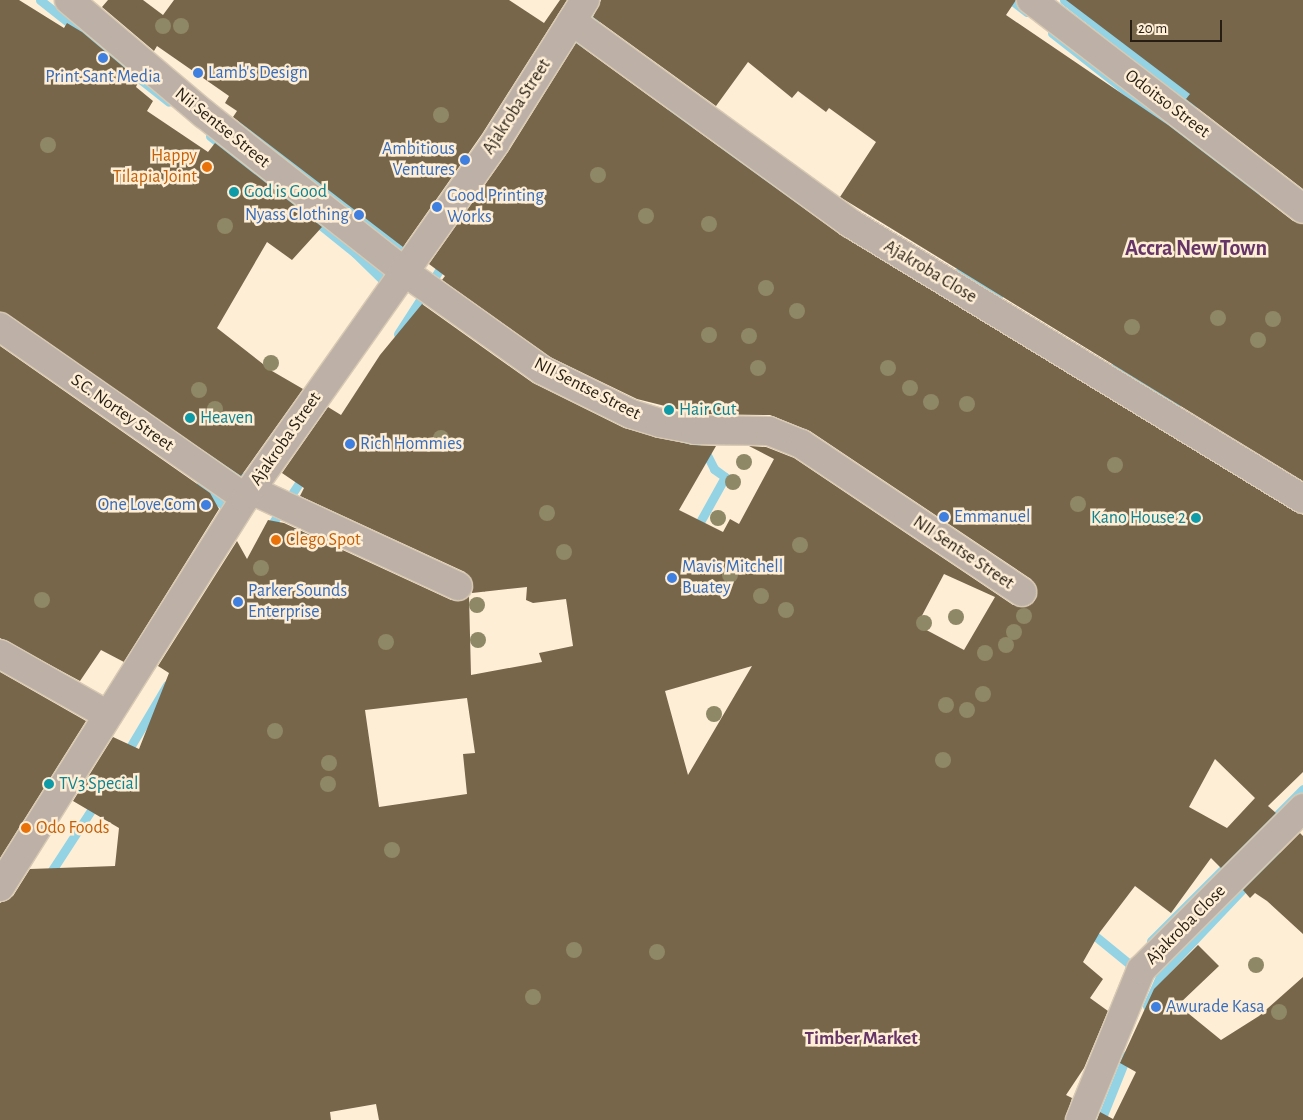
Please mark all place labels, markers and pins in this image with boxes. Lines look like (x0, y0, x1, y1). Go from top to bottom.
marker: Print Sant Media (97, 52, 109, 64)
place label: Lamb's Design (208, 62, 308, 84)
place label: Print Sant Media (45, 66, 161, 88)
marker: Lamb's Design (192, 67, 204, 79)
place label: Ambitious Ventures (382, 139, 455, 182)
place label: Happy Tilapia Joint (113, 146, 197, 188)
marker: Ambitious Ventures (459, 154, 471, 166)
marker: Happy Tilapia Joint (201, 161, 213, 173)
place label: God is Good (244, 181, 327, 203)
marker: God is Good (228, 186, 240, 198)
place label: Good Printing Works (447, 186, 544, 228)
marker: Good Printing Works (431, 201, 443, 213)
place label: Nyass Clothing (245, 204, 349, 226)
marker: Nyass Clothing (353, 209, 365, 221)
place label: Hair Cut (679, 399, 736, 421)
marker: Hair Cut (663, 404, 675, 416)
place label: Heaven (200, 407, 253, 429)
marker: Heaven (184, 412, 196, 424)
place label: Rich Hommies (360, 433, 462, 455)
marker: Rich Hommies (344, 438, 356, 450)
place label: One Love.Com (98, 494, 196, 516)
marker: One Love.Com (200, 499, 212, 511)
place label: Emmanuel (954, 506, 1030, 528)
place label: Kano House 2 (1091, 507, 1186, 529)
marker: Emmanuel (938, 511, 950, 523)
marker: Kano House 2 (1190, 512, 1202, 524)
place label: Clego Spot (286, 529, 361, 551)
marker: Clego Spot (270, 534, 282, 546)
place label: Mavis Mitchell Buatey (682, 557, 783, 600)
marker: Mavis Mitchell Buatey (666, 572, 678, 584)
place label: Parker Sounds Enterprise (248, 581, 347, 624)
marker: Parker Sounds Enterprise (232, 596, 244, 608)
place label: TV3 Special (59, 773, 138, 795)
marker: TV3 Special (43, 778, 55, 790)
place label: Odo Foods (36, 817, 109, 839)
marker: Odo Foods (20, 822, 32, 834)
place label: Awurade Kasa (1166, 996, 1265, 1018)
marker: Awurade Kasa (1150, 1001, 1162, 1013)

